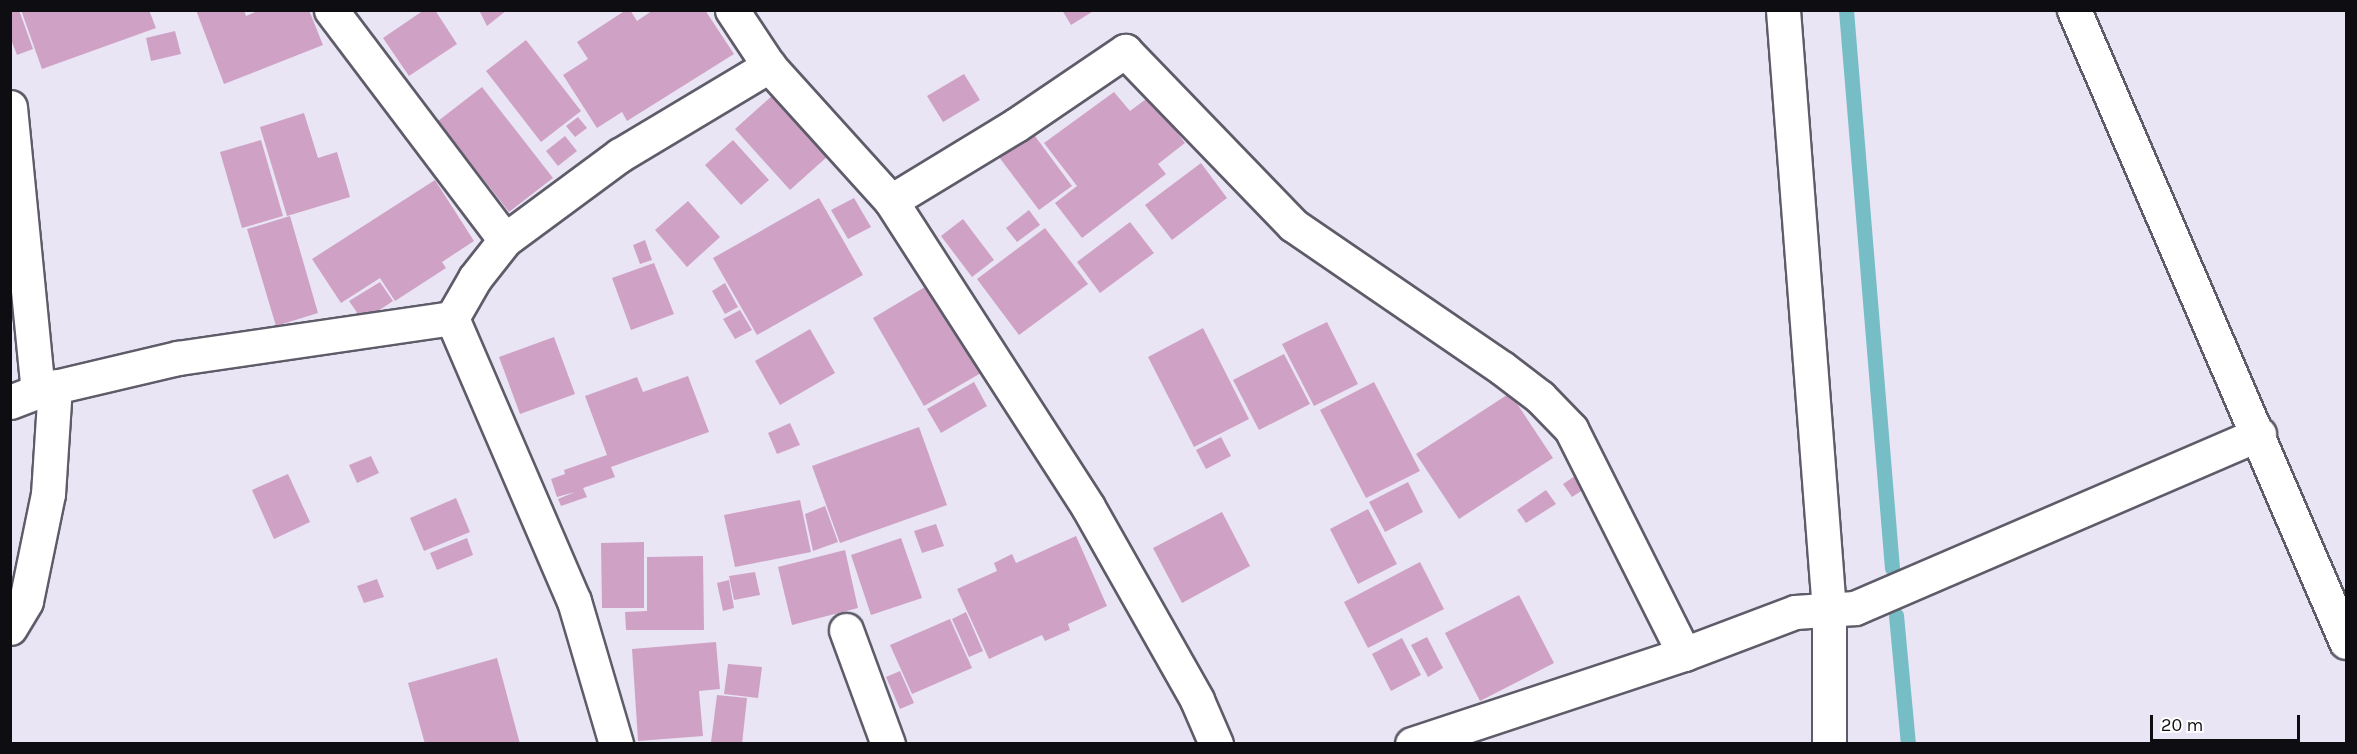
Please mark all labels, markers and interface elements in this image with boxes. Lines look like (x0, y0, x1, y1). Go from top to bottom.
scale bar (2153, 703, 2303, 741)
text: 20 m (2161, 714, 2203, 736)

